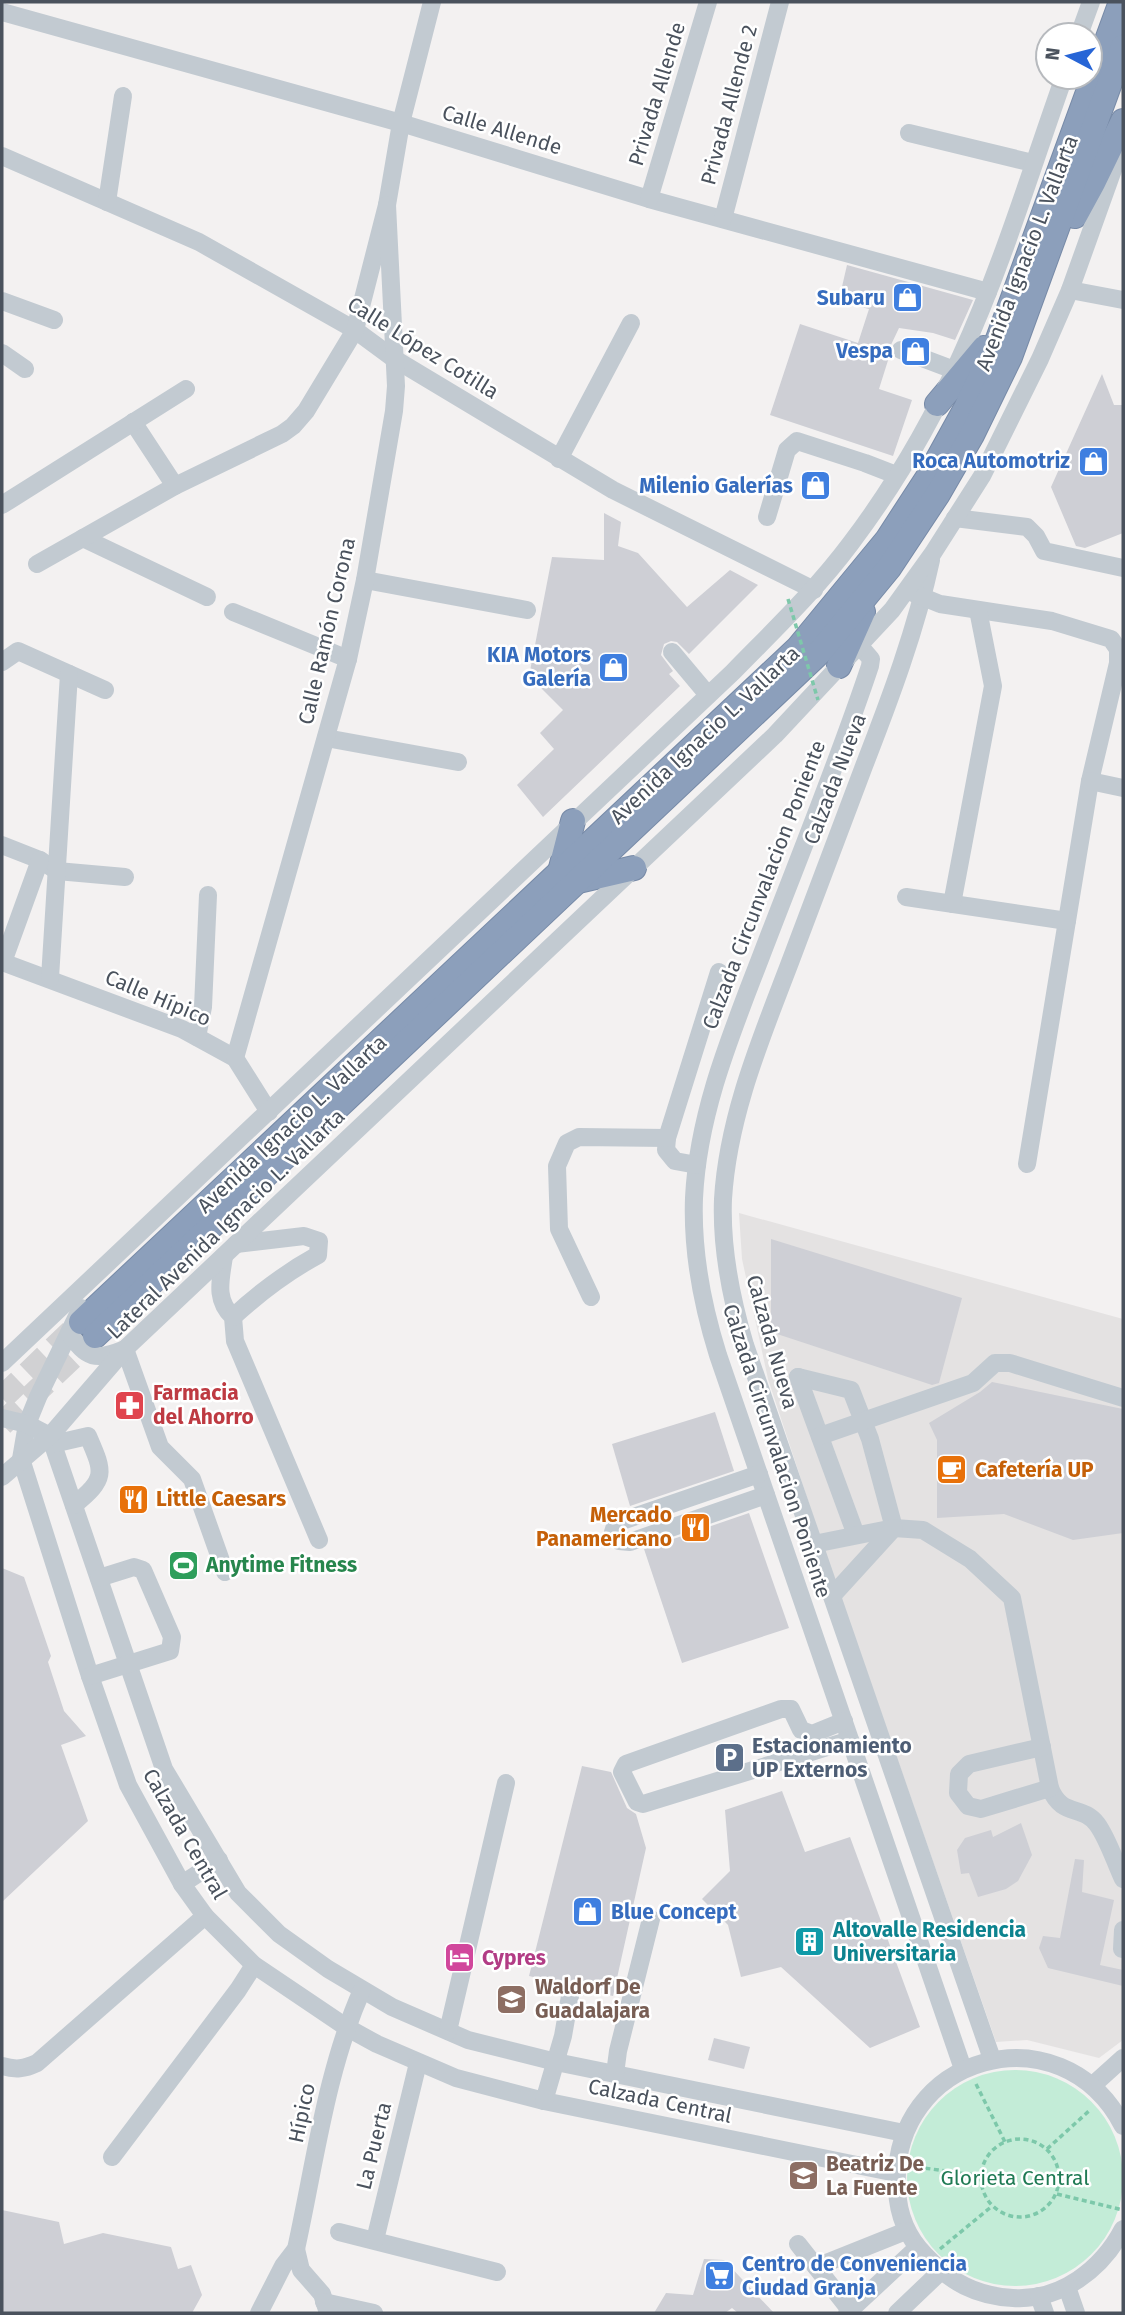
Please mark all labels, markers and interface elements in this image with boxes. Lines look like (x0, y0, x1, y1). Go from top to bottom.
street label: Privada Allende (623, 19, 691, 169)
north arrow (1034, 21, 1104, 91)
street label: Privada Allende 2 (695, 22, 763, 188)
text: N (1040, 46, 1065, 62)
street label: Calle Allende (439, 99, 565, 161)
street label: Avenida Ignacio L. Vallarta (970, 132, 1084, 374)
shop icon: Subaru (891, 281, 925, 315)
place label: Subaru (817, 285, 885, 311)
street label: Calle López Cotilla (343, 291, 503, 405)
shop icon: Vespa (899, 334, 933, 368)
place label: Vespa (835, 338, 893, 364)
shop icon: Roca Automotriz (1076, 444, 1110, 478)
place label: Roca Automotriz (912, 448, 1070, 474)
shop icon: Milenio Galerías (799, 469, 833, 503)
place label: Milenio Galerías (639, 473, 793, 499)
street label: Calle Ramón Corona (293, 535, 361, 727)
street label: Avenida Ignacio L. Vallarta (605, 640, 805, 830)
place label: KIA Motors Galería (487, 642, 591, 692)
shop icon: KIA Motors Galería (597, 650, 631, 684)
street label: Calzada Nueva (798, 710, 872, 848)
street label: Calzada Circunvalacion Poniente (697, 737, 831, 1033)
street label: Calle Hípico (101, 964, 215, 1032)
street label: Avenida Ignacio L. Vallarta (192, 1029, 392, 1219)
street label: Lateral Avenida Ignacio L. Vallarta (102, 1103, 350, 1345)
street label: Calzada Nueva (740, 1272, 804, 1412)
street label: Calzada Circunvalacion Poniente (717, 1301, 837, 1601)
place label: Farmacia del Ahorro (153, 1380, 254, 1430)
pharmacy icon: Farmacia del Ahorro (113, 1388, 147, 1422)
cafe icon: Cafetería UP (935, 1453, 969, 1487)
place label: Cafetería UP (975, 1457, 1094, 1483)
restaurant icon: Little Caesars (116, 1482, 150, 1516)
place label: Little Caesars (156, 1486, 286, 1512)
place label: Mercado Panamericano (536, 1502, 672, 1552)
restaurant icon: Mercado Panamericano (678, 1510, 712, 1544)
sports icon: Anytime Fitness (166, 1548, 200, 1582)
place label: Anytime Fitness (205, 1552, 357, 1578)
place label: Estacionamiento UP Externos (752, 1733, 912, 1783)
parking icon: Estacionamiento UP Externos (712, 1741, 746, 1775)
street label: Calzada Central (137, 1764, 233, 1904)
shop icon: Blue Concept (571, 1895, 605, 1929)
place label: Blue Concept (611, 1899, 738, 1925)
place label: Altovalle Residencia Universitaria (832, 1917, 1026, 1967)
building icon: Altovalle Residencia Universitaria (793, 1925, 827, 1959)
hotel icon: Cypres (442, 1941, 476, 1975)
place label: Cypres (482, 1945, 546, 1971)
place label: Waldorf De Guadalajara (535, 1974, 650, 2024)
school or university icon: Waldorf De Guadalajara (495, 1982, 529, 2016)
street label: Calzada Central (586, 2073, 734, 2129)
street label: Hípico (283, 2081, 321, 2145)
street label: La Puerta (351, 2099, 397, 2193)
place label: Beatriz De La Fuente (826, 2151, 925, 2201)
school or university icon: Beatriz De La Fuente (786, 2159, 820, 2193)
park label: Glorieta Central (941, 2165, 1089, 2191)
place label: Centro de Conveniencia Ciudad Granja (742, 2251, 967, 2301)
supermarket icon: Centro de Conveniencia Ciudad Granja (702, 2259, 736, 2293)

